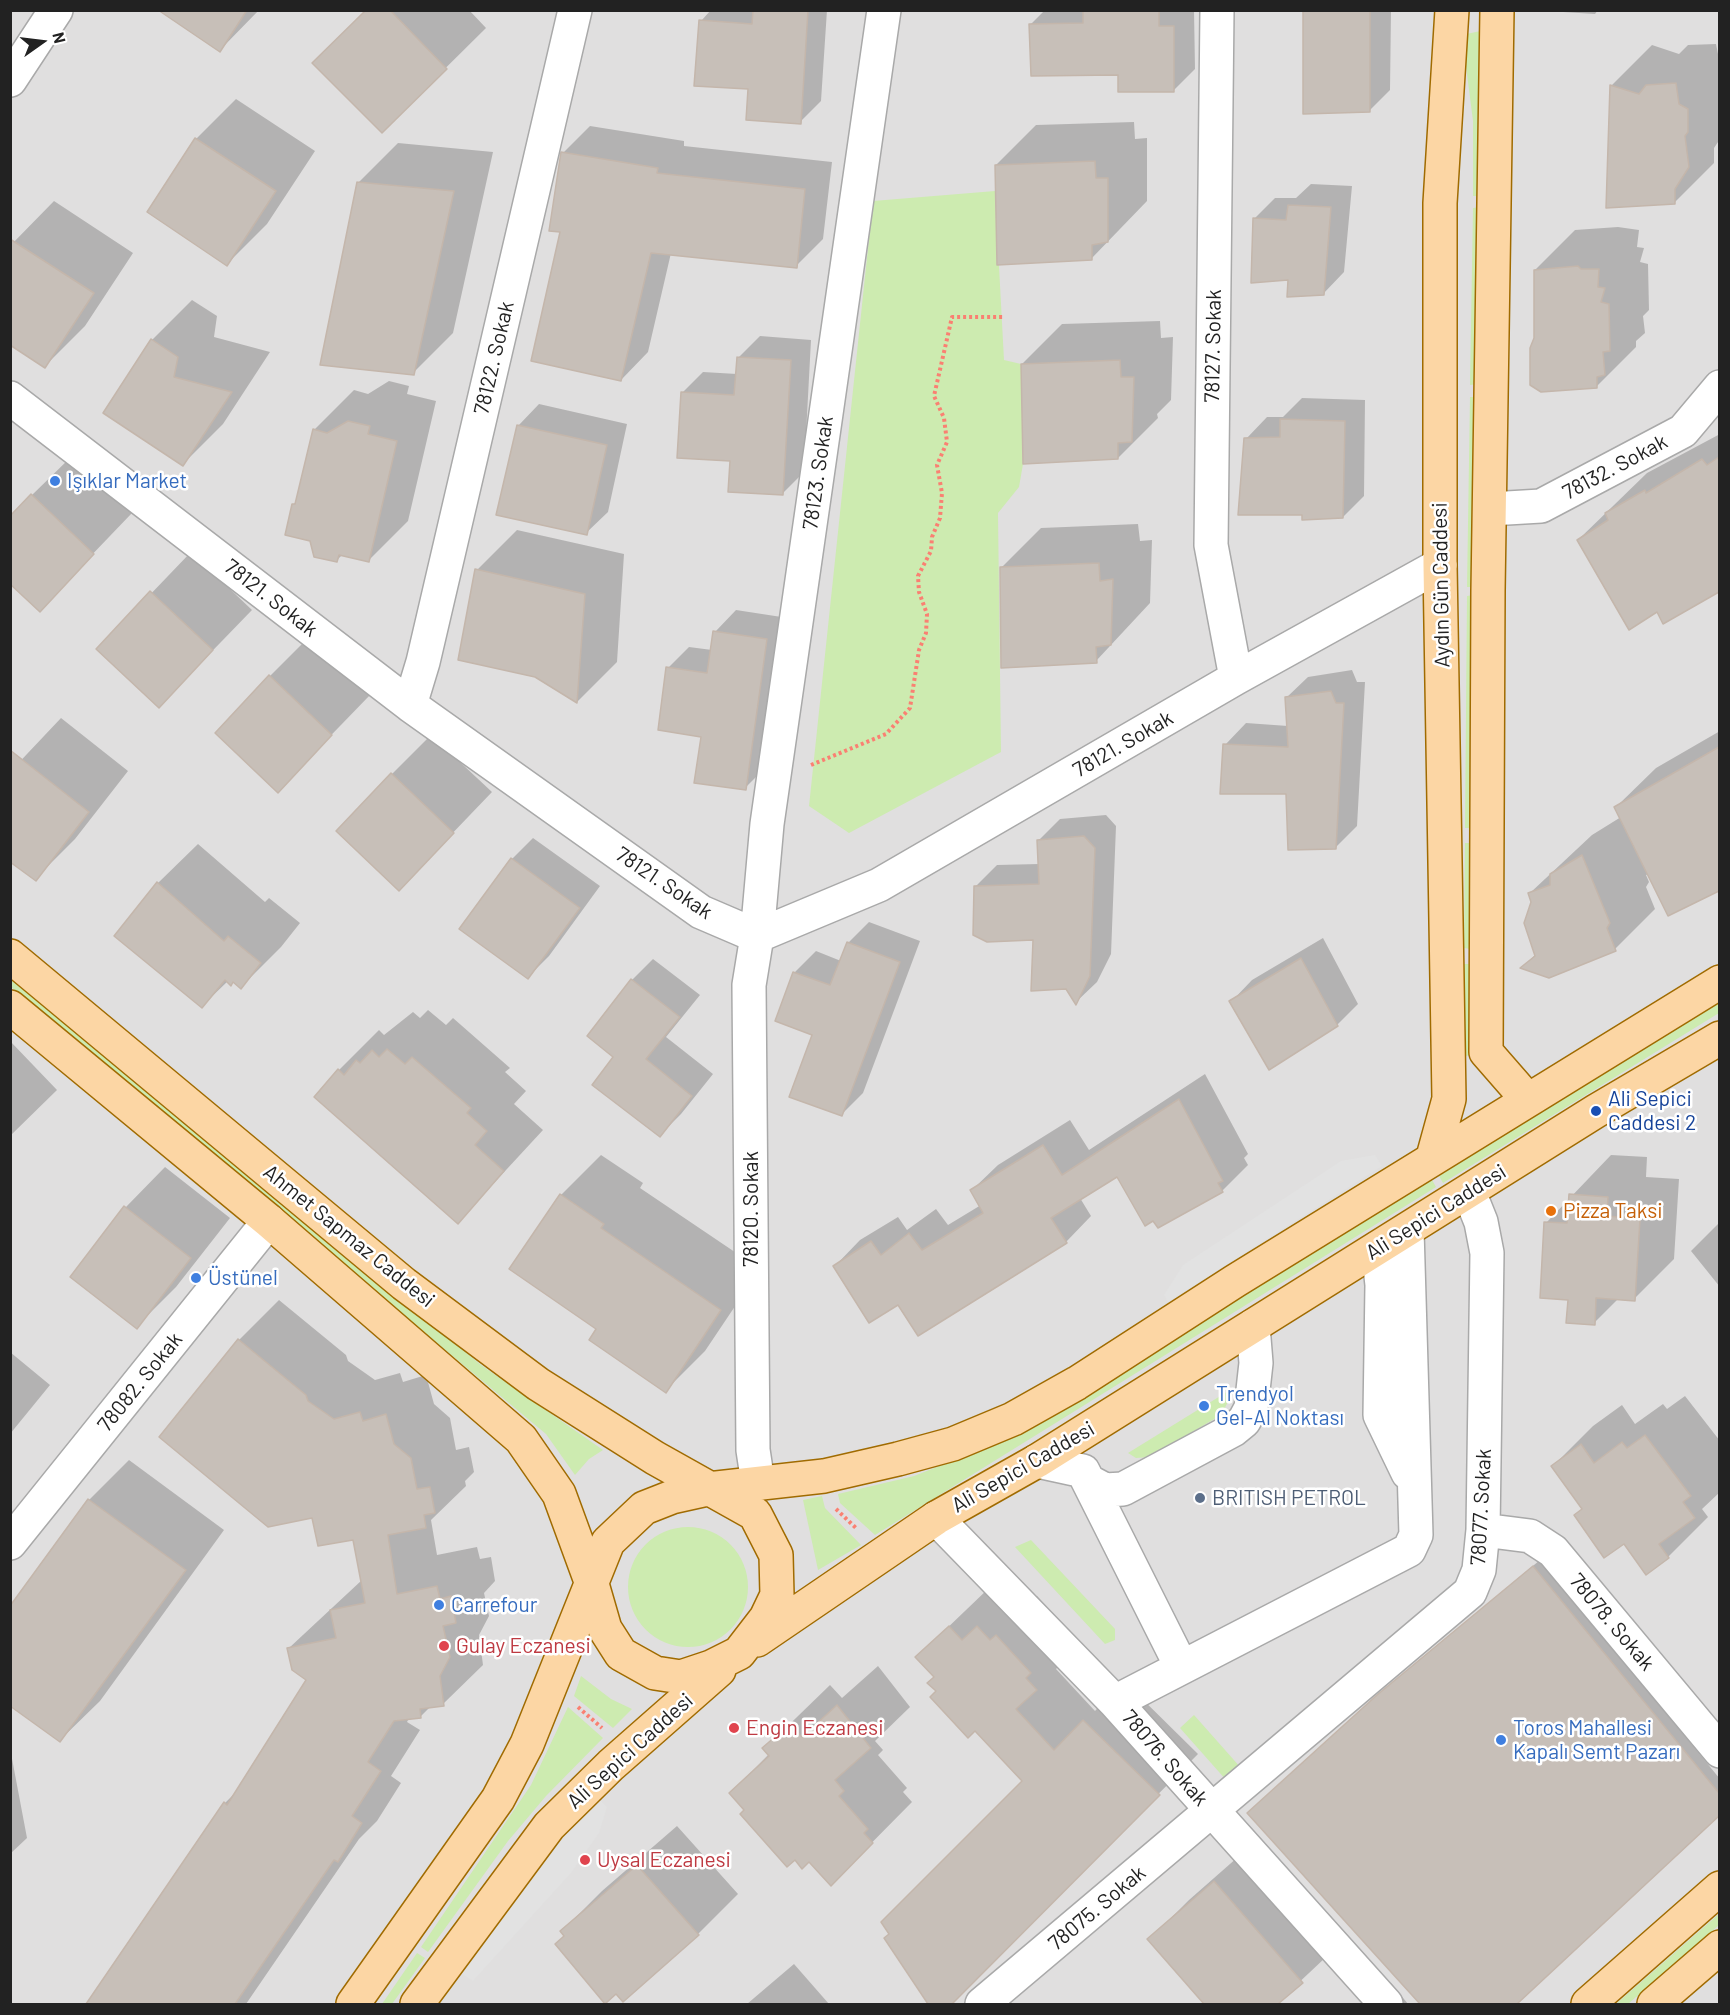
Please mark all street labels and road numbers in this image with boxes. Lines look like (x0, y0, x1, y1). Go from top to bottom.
street label: 78127. Sokak (1199, 289, 1227, 403)
street label: 78122. Sokak (469, 299, 519, 417)
street label: 78123. Sokak (798, 414, 838, 532)
street label: 78132. Sokak (1558, 429, 1672, 505)
street label: Aydın Gün Caddesi (1427, 502, 1455, 668)
street label: 78121. Sokak (219, 554, 323, 642)
street label: 78121. Sokak (1069, 705, 1177, 783)
street label: 78121. Sokak (611, 841, 717, 925)
street label: 78120. Sokak (738, 1151, 764, 1267)
street label: Ahmet Sapmaz Caddesi (258, 1159, 440, 1313)
street label: Ali Sepici Caddesi (1361, 1159, 1511, 1265)
street label: 78082. Sokak (92, 1327, 188, 1437)
street label: Ali Sepici Caddesi (947, 1416, 1099, 1518)
street label: 78077. Sokak (1465, 1448, 1497, 1566)
street label: 78078. Sokak (1564, 1568, 1660, 1676)
street label: Ali Sepici Caddesi (562, 1688, 698, 1814)
street label: 78076. Sokak (1117, 1705, 1213, 1811)
street label: 78075. Sokak (1043, 1860, 1151, 1956)

